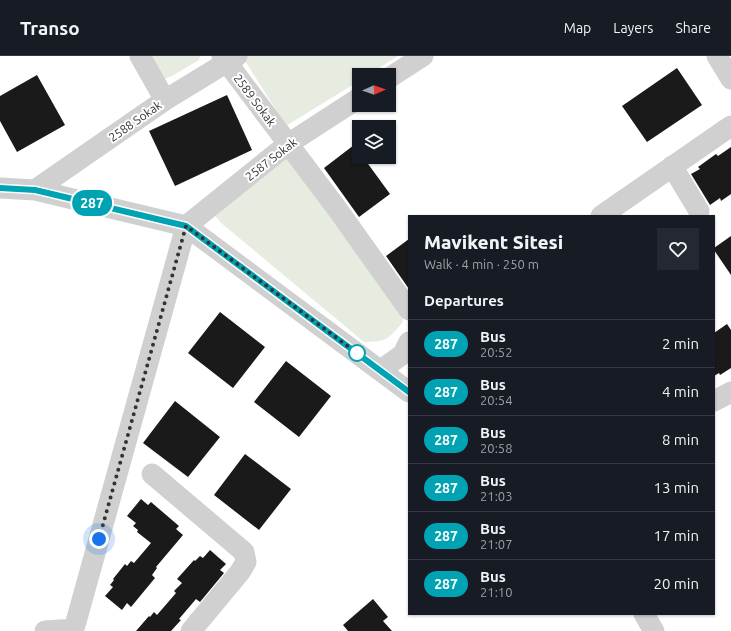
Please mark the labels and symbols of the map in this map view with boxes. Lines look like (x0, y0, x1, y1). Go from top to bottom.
north arrow (352, 68, 396, 112)
street label: 2589 Sokak (231, 72, 279, 128)
street label: 2588 Sokak (106, 98, 164, 144)
street label: 2587 Sokak (243, 135, 299, 183)
line badge: 287 (69, 190, 115, 216)
unlabelled marker (348, 344, 366, 362)
your location (89, 529, 109, 549)

